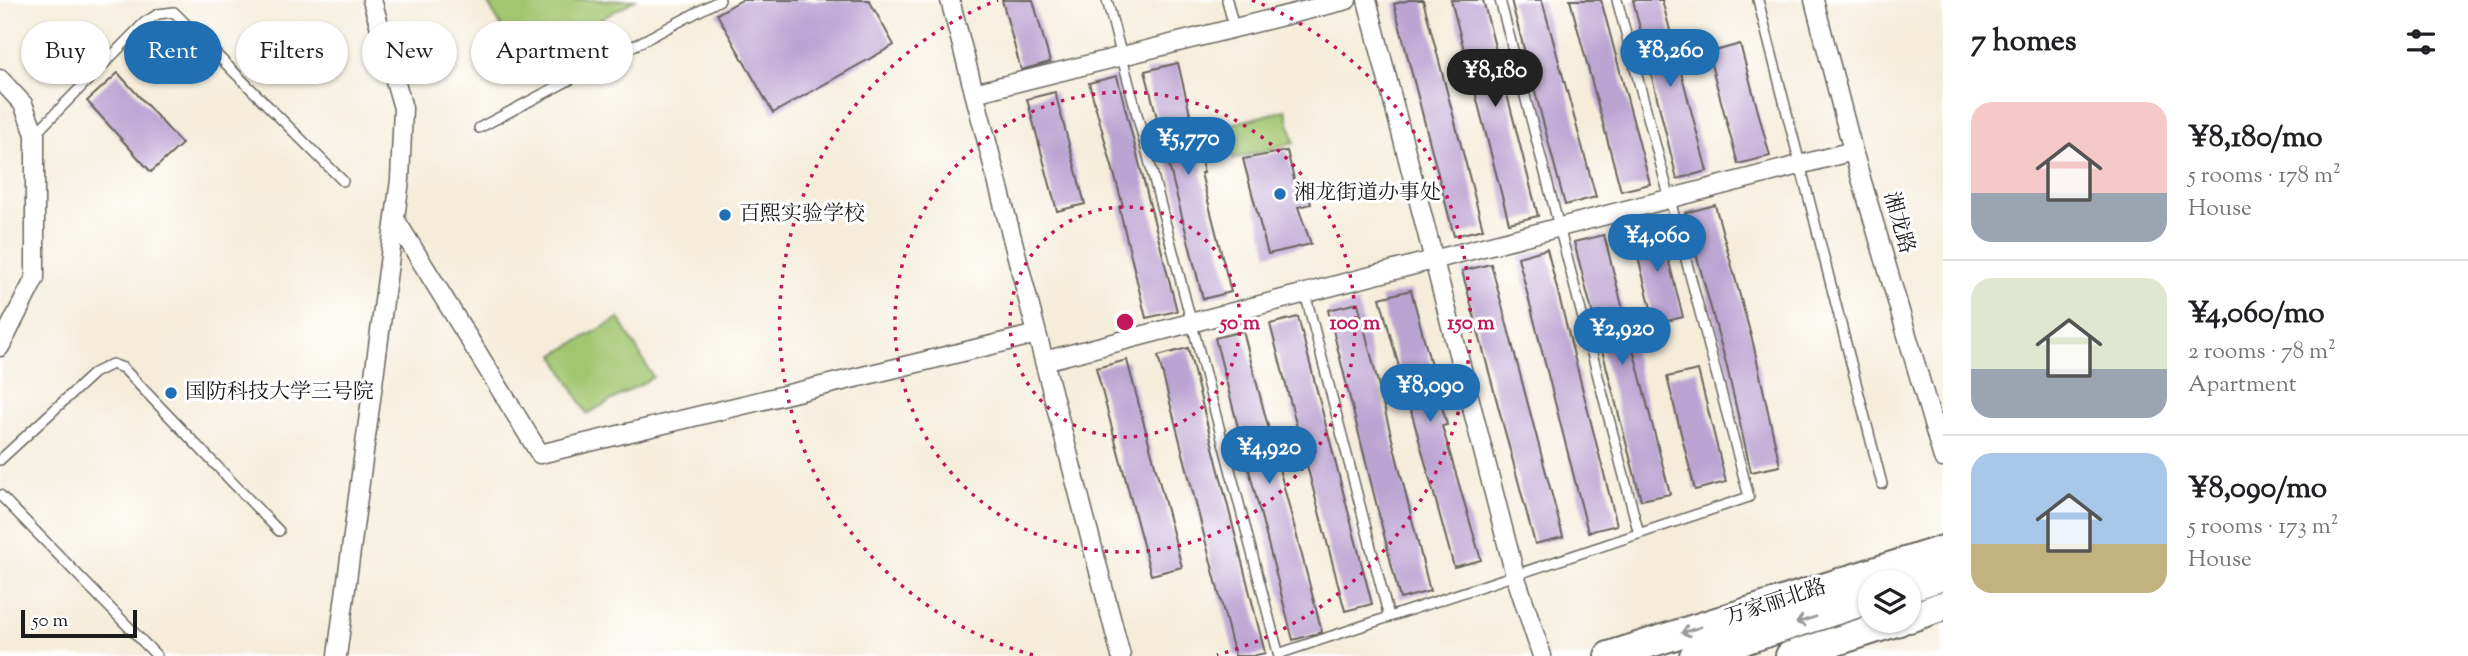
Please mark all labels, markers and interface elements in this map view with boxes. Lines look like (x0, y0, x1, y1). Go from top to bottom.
chip: Buy (21, 21, 110, 84)
chip: Rent (124, 21, 222, 84)
chip: Filters (236, 21, 348, 84)
chip: New (362, 21, 457, 84)
chip: Apartment (471, 21, 633, 84)
text: 7 homes (1971, 21, 2076, 64)
icon: filters (2402, 23, 2440, 61)
pin: ¥8,260 (1613, 29, 1727, 89)
text: ¥8,260 (1636, 35, 1704, 68)
pin: ¥8,180 (1438, 50, 1552, 109)
text: ¥8,180 (1463, 55, 1527, 88)
text: ¥8,180/mo (2188, 117, 2323, 160)
pin: ¥5,770 (1131, 118, 1245, 177)
text: ¥5,770 (1156, 123, 1220, 156)
icon: home (2027, 130, 2111, 214)
text: 5 rooms · 178 m² (2188, 160, 2341, 193)
place label: 湘龙街道办事处 (1294, 179, 1441, 209)
marker: 湘龙街道办事处 (1272, 186, 1288, 202)
street label: 湘龙路 (1875, 189, 1921, 257)
text: House (2188, 193, 2252, 226)
place label: 百熙实验学校 (739, 200, 865, 230)
marker: 百熙实验学校 (717, 207, 733, 223)
pin: ¥4,060 (1600, 215, 1714, 274)
text: ¥4,060 (1624, 220, 1690, 253)
text: ¥4,060/mo (2188, 293, 2325, 336)
icon: home (2027, 306, 2111, 390)
pin: ¥2,920 (1565, 308, 1679, 367)
text: 50 m (1218, 309, 1261, 339)
text: 100 m (1330, 309, 1381, 339)
text: 150 m (1447, 309, 1495, 339)
centre of rings (1113, 310, 1137, 334)
text: ¥2,920 (1590, 313, 1654, 346)
text: 2 rooms · 78 m² (2188, 336, 2336, 369)
pin: ¥8,090 (1373, 364, 1487, 424)
text: Apartment (2188, 369, 2297, 402)
text: ¥8,090 (1396, 370, 1464, 403)
place label: 国防科技大学三号院 (185, 378, 374, 408)
marker: 国防科技大学三号院 (163, 385, 179, 401)
pin: ¥4,920 (1212, 426, 1326, 486)
text: ¥4,920 (1237, 432, 1301, 465)
text: ¥8,090/mo (2188, 468, 2327, 511)
icon: home (2027, 481, 2111, 565)
text: 5 rooms · 173 m² (2188, 511, 2339, 544)
text: House (2188, 544, 2252, 577)
map controls (1858, 570, 1921, 633)
button: layers (1858, 570, 1921, 633)
street label: 万家丽北路 (1721, 573, 1831, 633)
scale bar (21, 607, 136, 639)
text: 50 m (32, 608, 68, 635)
one-way arrow (1795, 615, 1817, 627)
one-way arrow (1680, 624, 1702, 637)

